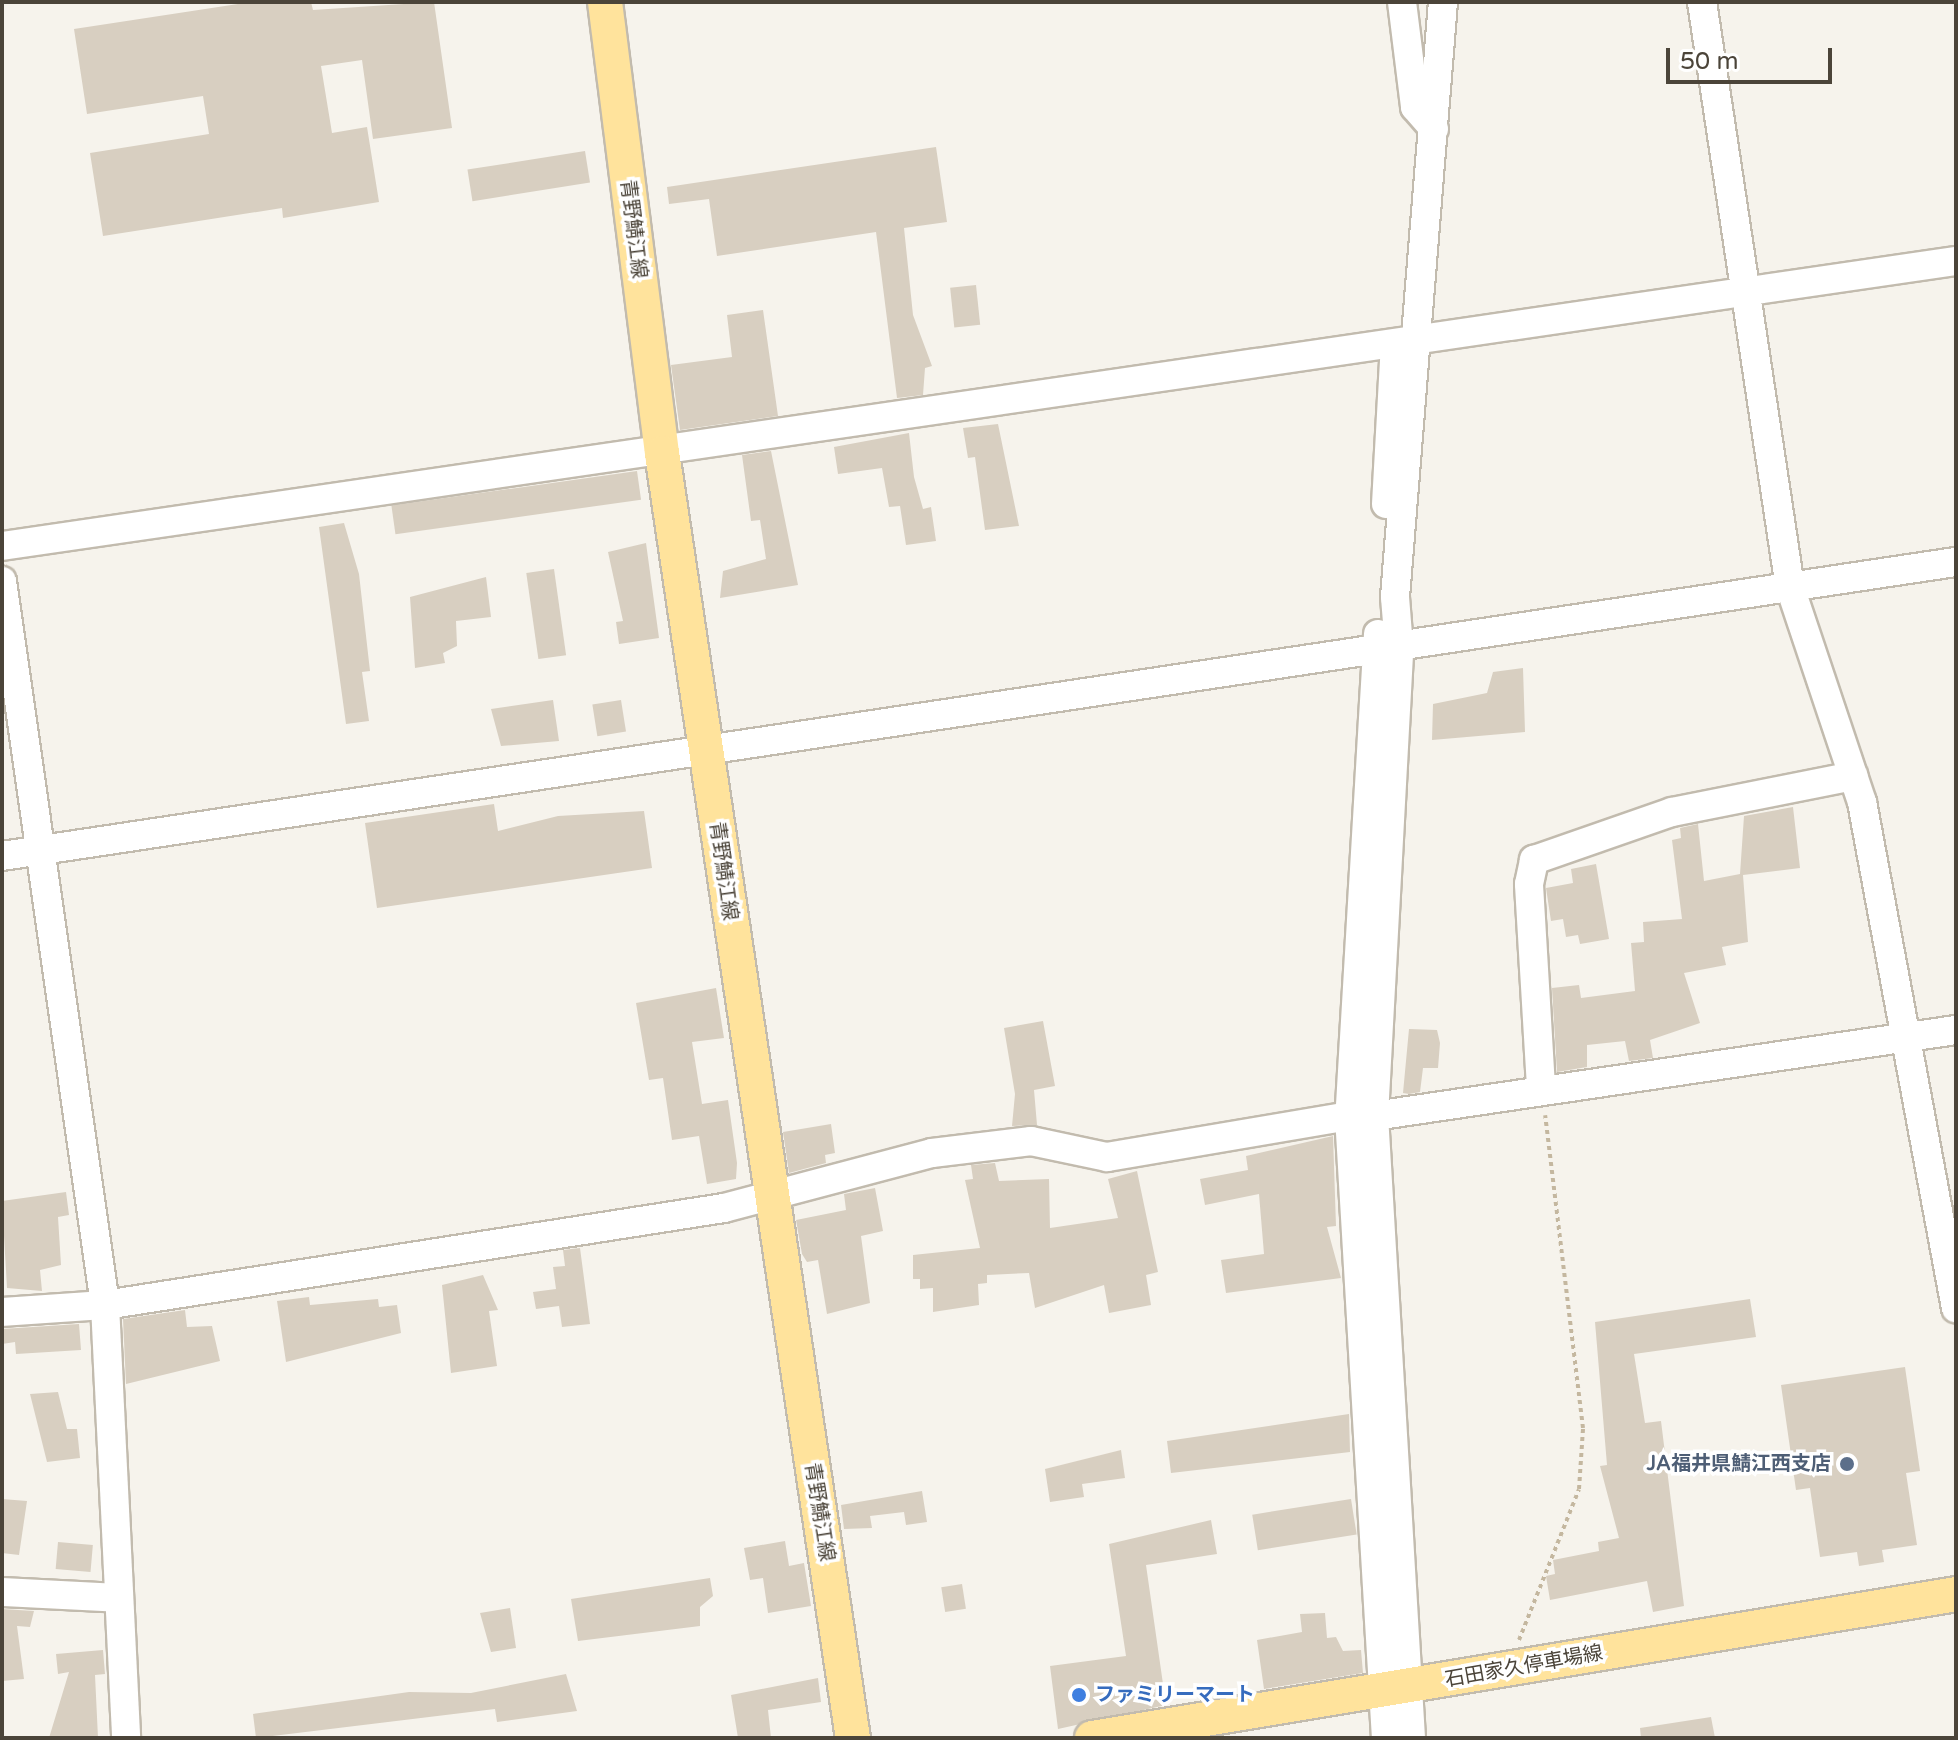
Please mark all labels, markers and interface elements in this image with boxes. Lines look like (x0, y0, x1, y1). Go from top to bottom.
scale bar (1670, 32, 1836, 82)
text: 50 m (1680, 47, 1738, 76)
street label: 青野鯖江線 (615, 178, 651, 280)
street label: 青野鯖江線 (704, 820, 742, 922)
place label: JA福井県鯖江西支店 (1647, 1452, 1831, 1476)
marker: JA福井県鯖江西支店 (1838, 1455, 1856, 1473)
street label: 青野鯖江線 (799, 1461, 839, 1563)
street label: 石田家久停車場線 (1443, 1641, 1605, 1693)
place label: ファミリーマート (1095, 1683, 1255, 1707)
marker: ファミリーマート (1070, 1686, 1088, 1704)

